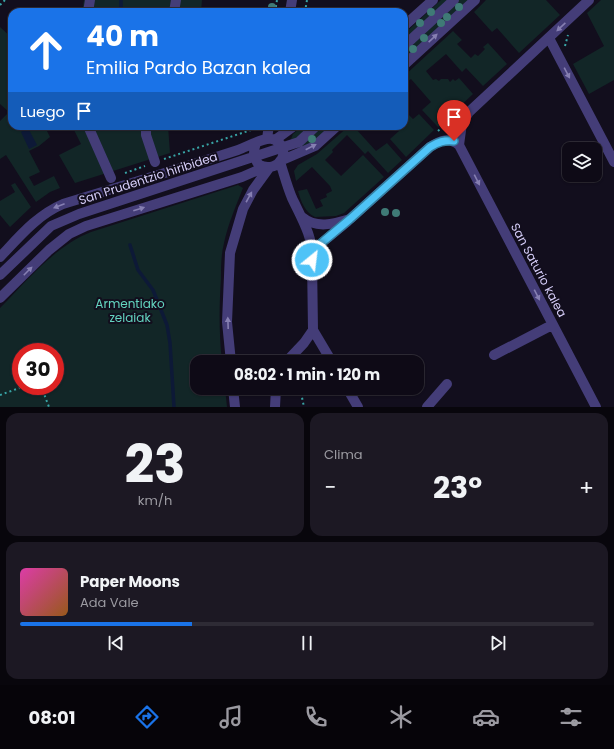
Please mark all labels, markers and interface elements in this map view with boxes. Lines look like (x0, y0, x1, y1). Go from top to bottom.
text: 40 m (86, 17, 159, 56)
one-way arrow (556, 22, 566, 32)
icon: ahead (20, 24, 72, 76)
one-way arrow (428, 34, 438, 43)
text: Emilia Pardo Bazan kalea (86, 55, 311, 80)
one-way arrow (563, 67, 570, 78)
icon: arrive (73, 100, 95, 122)
pin (437, 100, 471, 141)
text: Luego (20, 101, 65, 122)
icon: arrive (443, 106, 465, 128)
map controls (562, 142, 602, 182)
button: layers (562, 142, 602, 182)
one-way arrow (305, 144, 317, 151)
street label: San Prudentzio hiribidea (76, 148, 220, 208)
one-way arrow (474, 174, 480, 186)
one-way arrow (246, 191, 253, 203)
one-way arrow (53, 204, 65, 210)
one-way arrow (134, 206, 146, 212)
street label: San Saturio kalea (507, 220, 571, 320)
position arrow (291, 239, 333, 281)
one-way arrow (23, 266, 33, 276)
one-way arrow (534, 289, 540, 301)
park label: Armentiako zelaiak (95, 295, 165, 326)
one-way arrow (225, 316, 231, 329)
speed limit sign: 30 (12, 343, 64, 395)
text: 08:02 · 1 min · 120 m (234, 364, 380, 385)
text: 23 (124, 428, 186, 501)
text: Clima (324, 445, 363, 464)
text: 23° (433, 466, 482, 509)
text: − (324, 472, 336, 503)
text: + (579, 472, 594, 503)
text: km/h (138, 491, 172, 510)
text: Paper Moons (80, 571, 180, 592)
text: Ada Vale (80, 593, 139, 612)
icon: previous (105, 632, 127, 654)
icon: pause (296, 632, 318, 654)
icon: next (487, 632, 509, 654)
icon: directions (133, 703, 161, 731)
icon: music (217, 703, 245, 731)
icon: phone (302, 703, 330, 731)
icon: climate (387, 703, 415, 731)
icon: car (472, 703, 500, 731)
icon: filters (557, 703, 585, 731)
text: 08:01 (28, 705, 76, 730)

